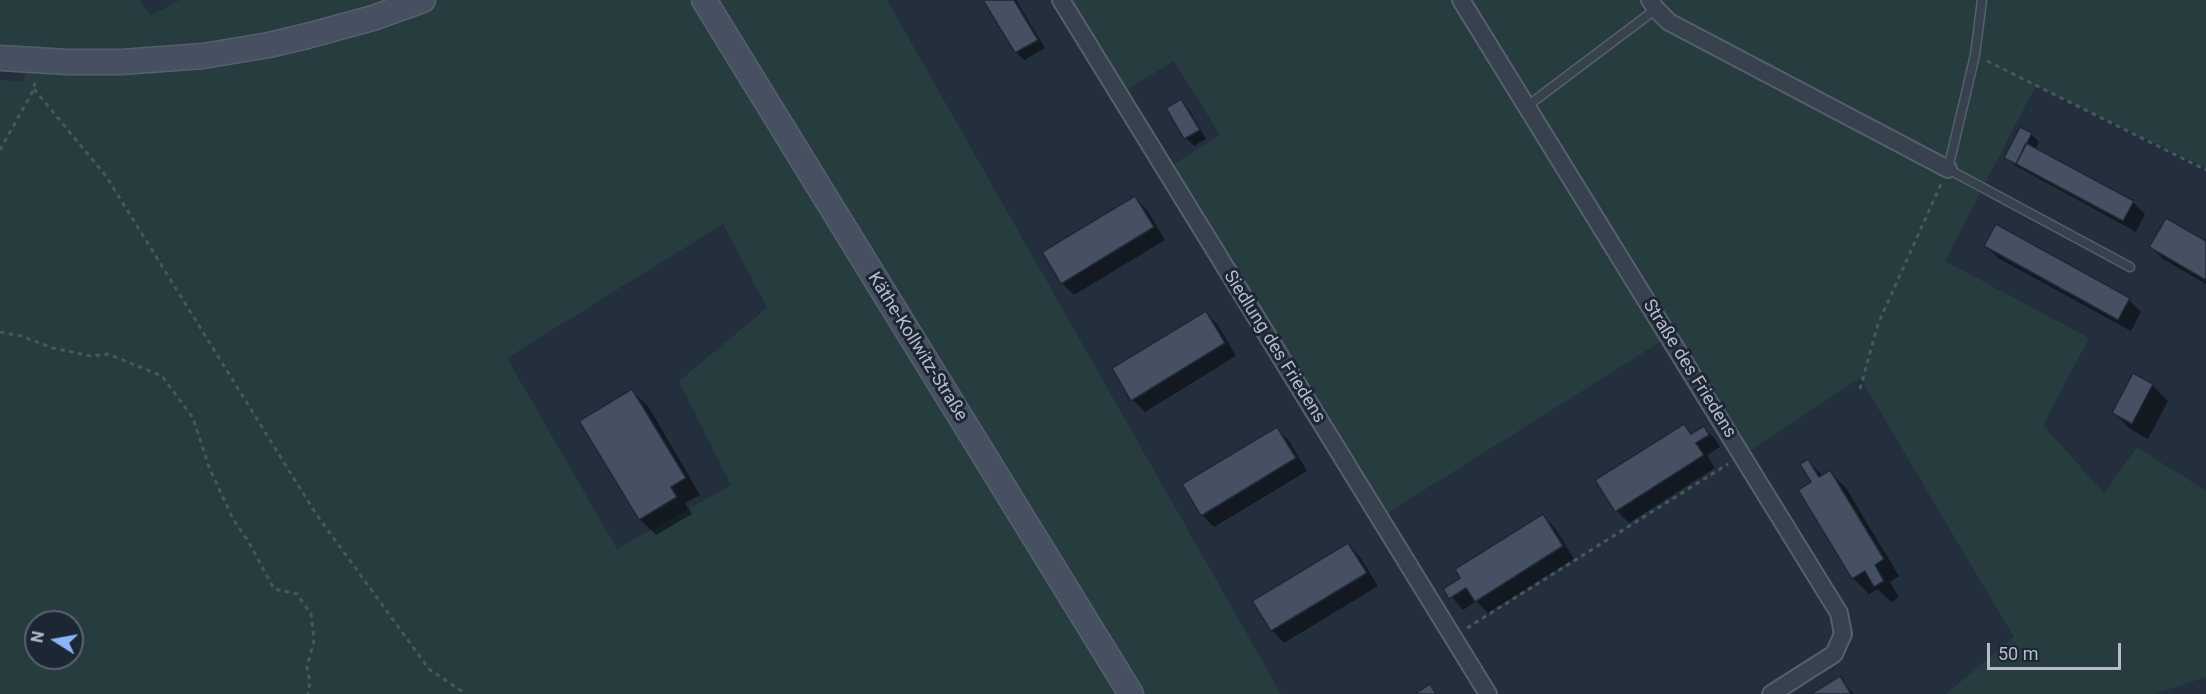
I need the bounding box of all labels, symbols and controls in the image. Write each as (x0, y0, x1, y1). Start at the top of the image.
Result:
street label: Siedlung des Friedens (1218, 267, 1330, 427)
street label: Käthe-Kollwitz-Straße (862, 269, 972, 425)
street label: Straße des Friedens (1638, 296, 1740, 442)
north arrow (24, 610, 84, 670)
text: N (27, 630, 48, 644)
scale bar (1990, 631, 2124, 669)
text: 50 m (1998, 643, 2038, 664)

